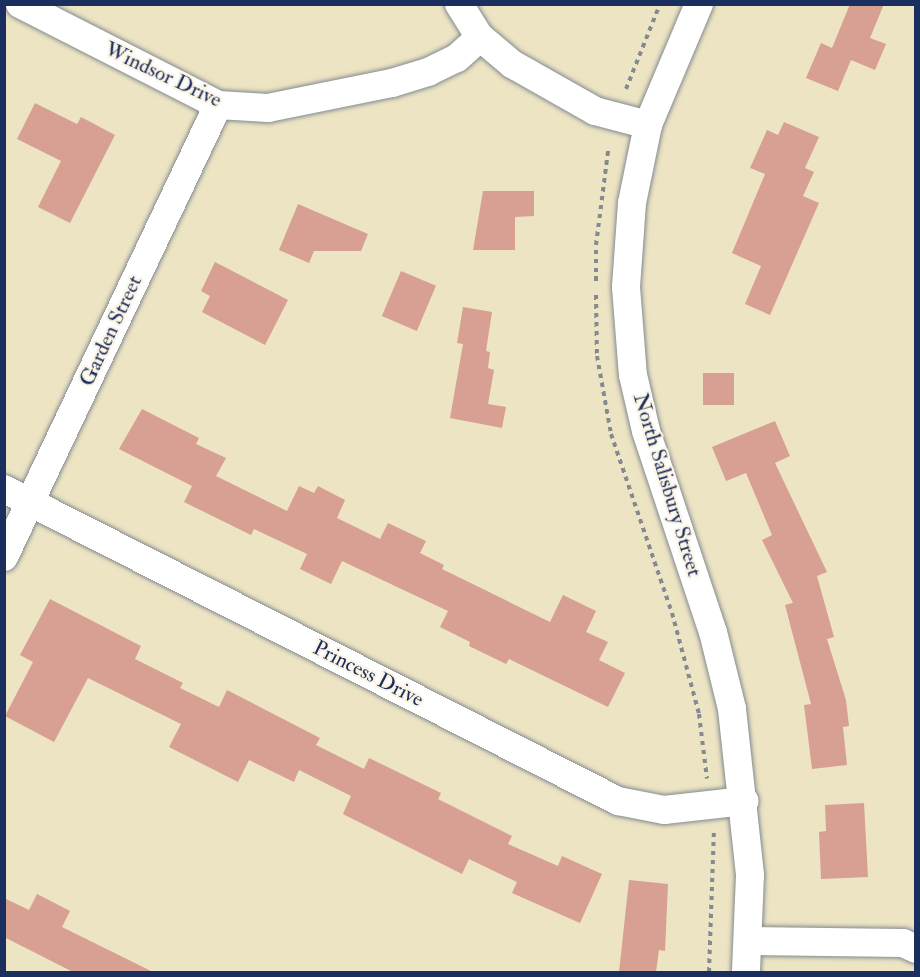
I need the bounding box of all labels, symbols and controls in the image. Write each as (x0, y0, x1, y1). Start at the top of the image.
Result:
street label: Windsor Drive (101, 37, 225, 113)
street label: Garden Street (74, 272, 148, 390)
street label: North Salisbury Street (627, 390, 707, 580)
street label: Princess Drive (309, 635, 427, 713)

